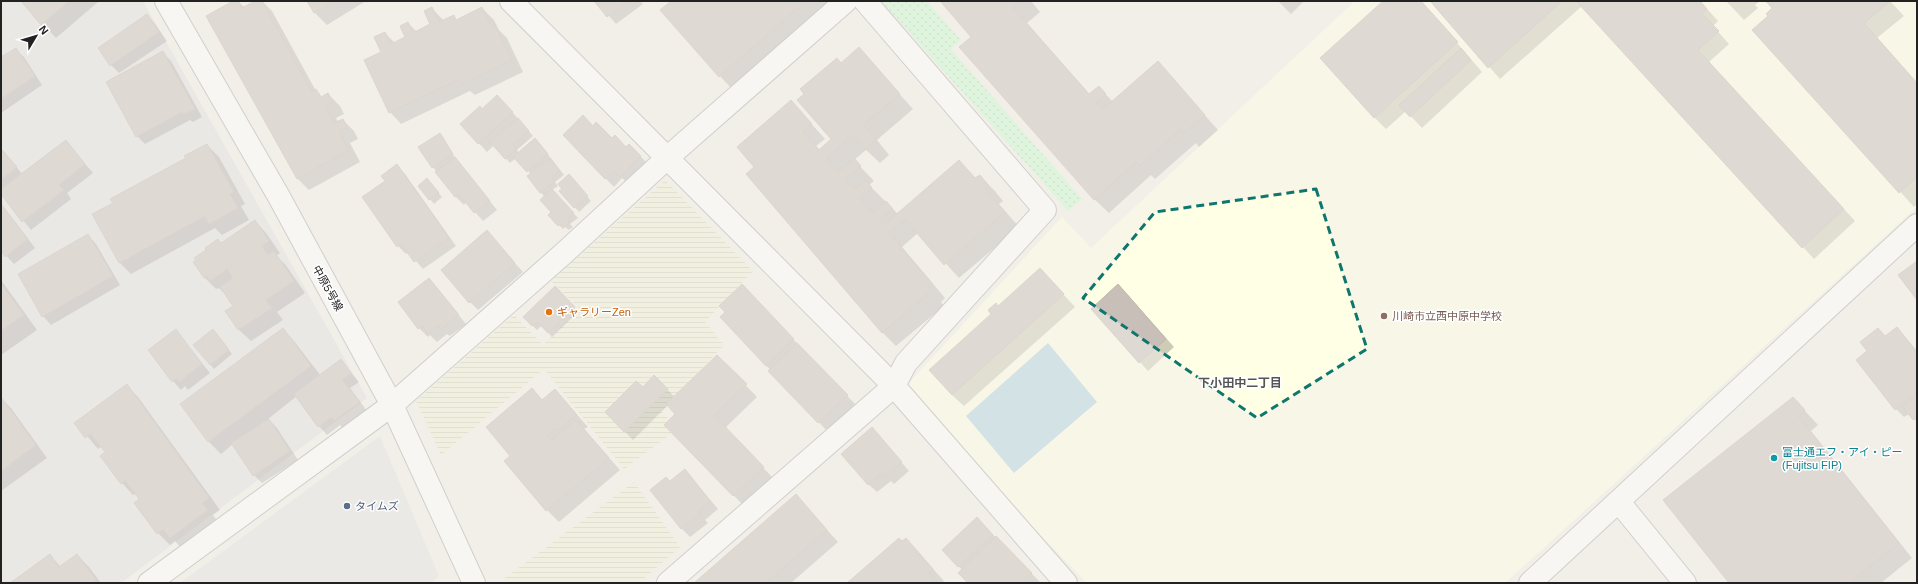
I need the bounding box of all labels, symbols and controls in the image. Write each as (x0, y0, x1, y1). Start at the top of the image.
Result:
north arrow (16, 16, 56, 56)
text: N (37, 23, 51, 37)
street label: 中原5号線 (311, 263, 345, 313)
place label: ギャラリーZen (557, 306, 631, 318)
marker: ギャラリーZen (544, 307, 554, 317)
place label: 川崎市立西中原中学校 (1392, 310, 1502, 322)
marker: 川崎市立西中原中学校 (1379, 311, 1389, 321)
district label: 下小田中二丁目 (1198, 376, 1282, 390)
place label: 富士通エフ・アイ・ピー (Fujitsu FIP) (1782, 446, 1902, 471)
marker: 富士通エフ・アイ・ピー (Fujitsu FIP) (1769, 453, 1779, 463)
place label: タイムズ (355, 500, 399, 512)
marker: タイムズ (342, 501, 352, 511)

